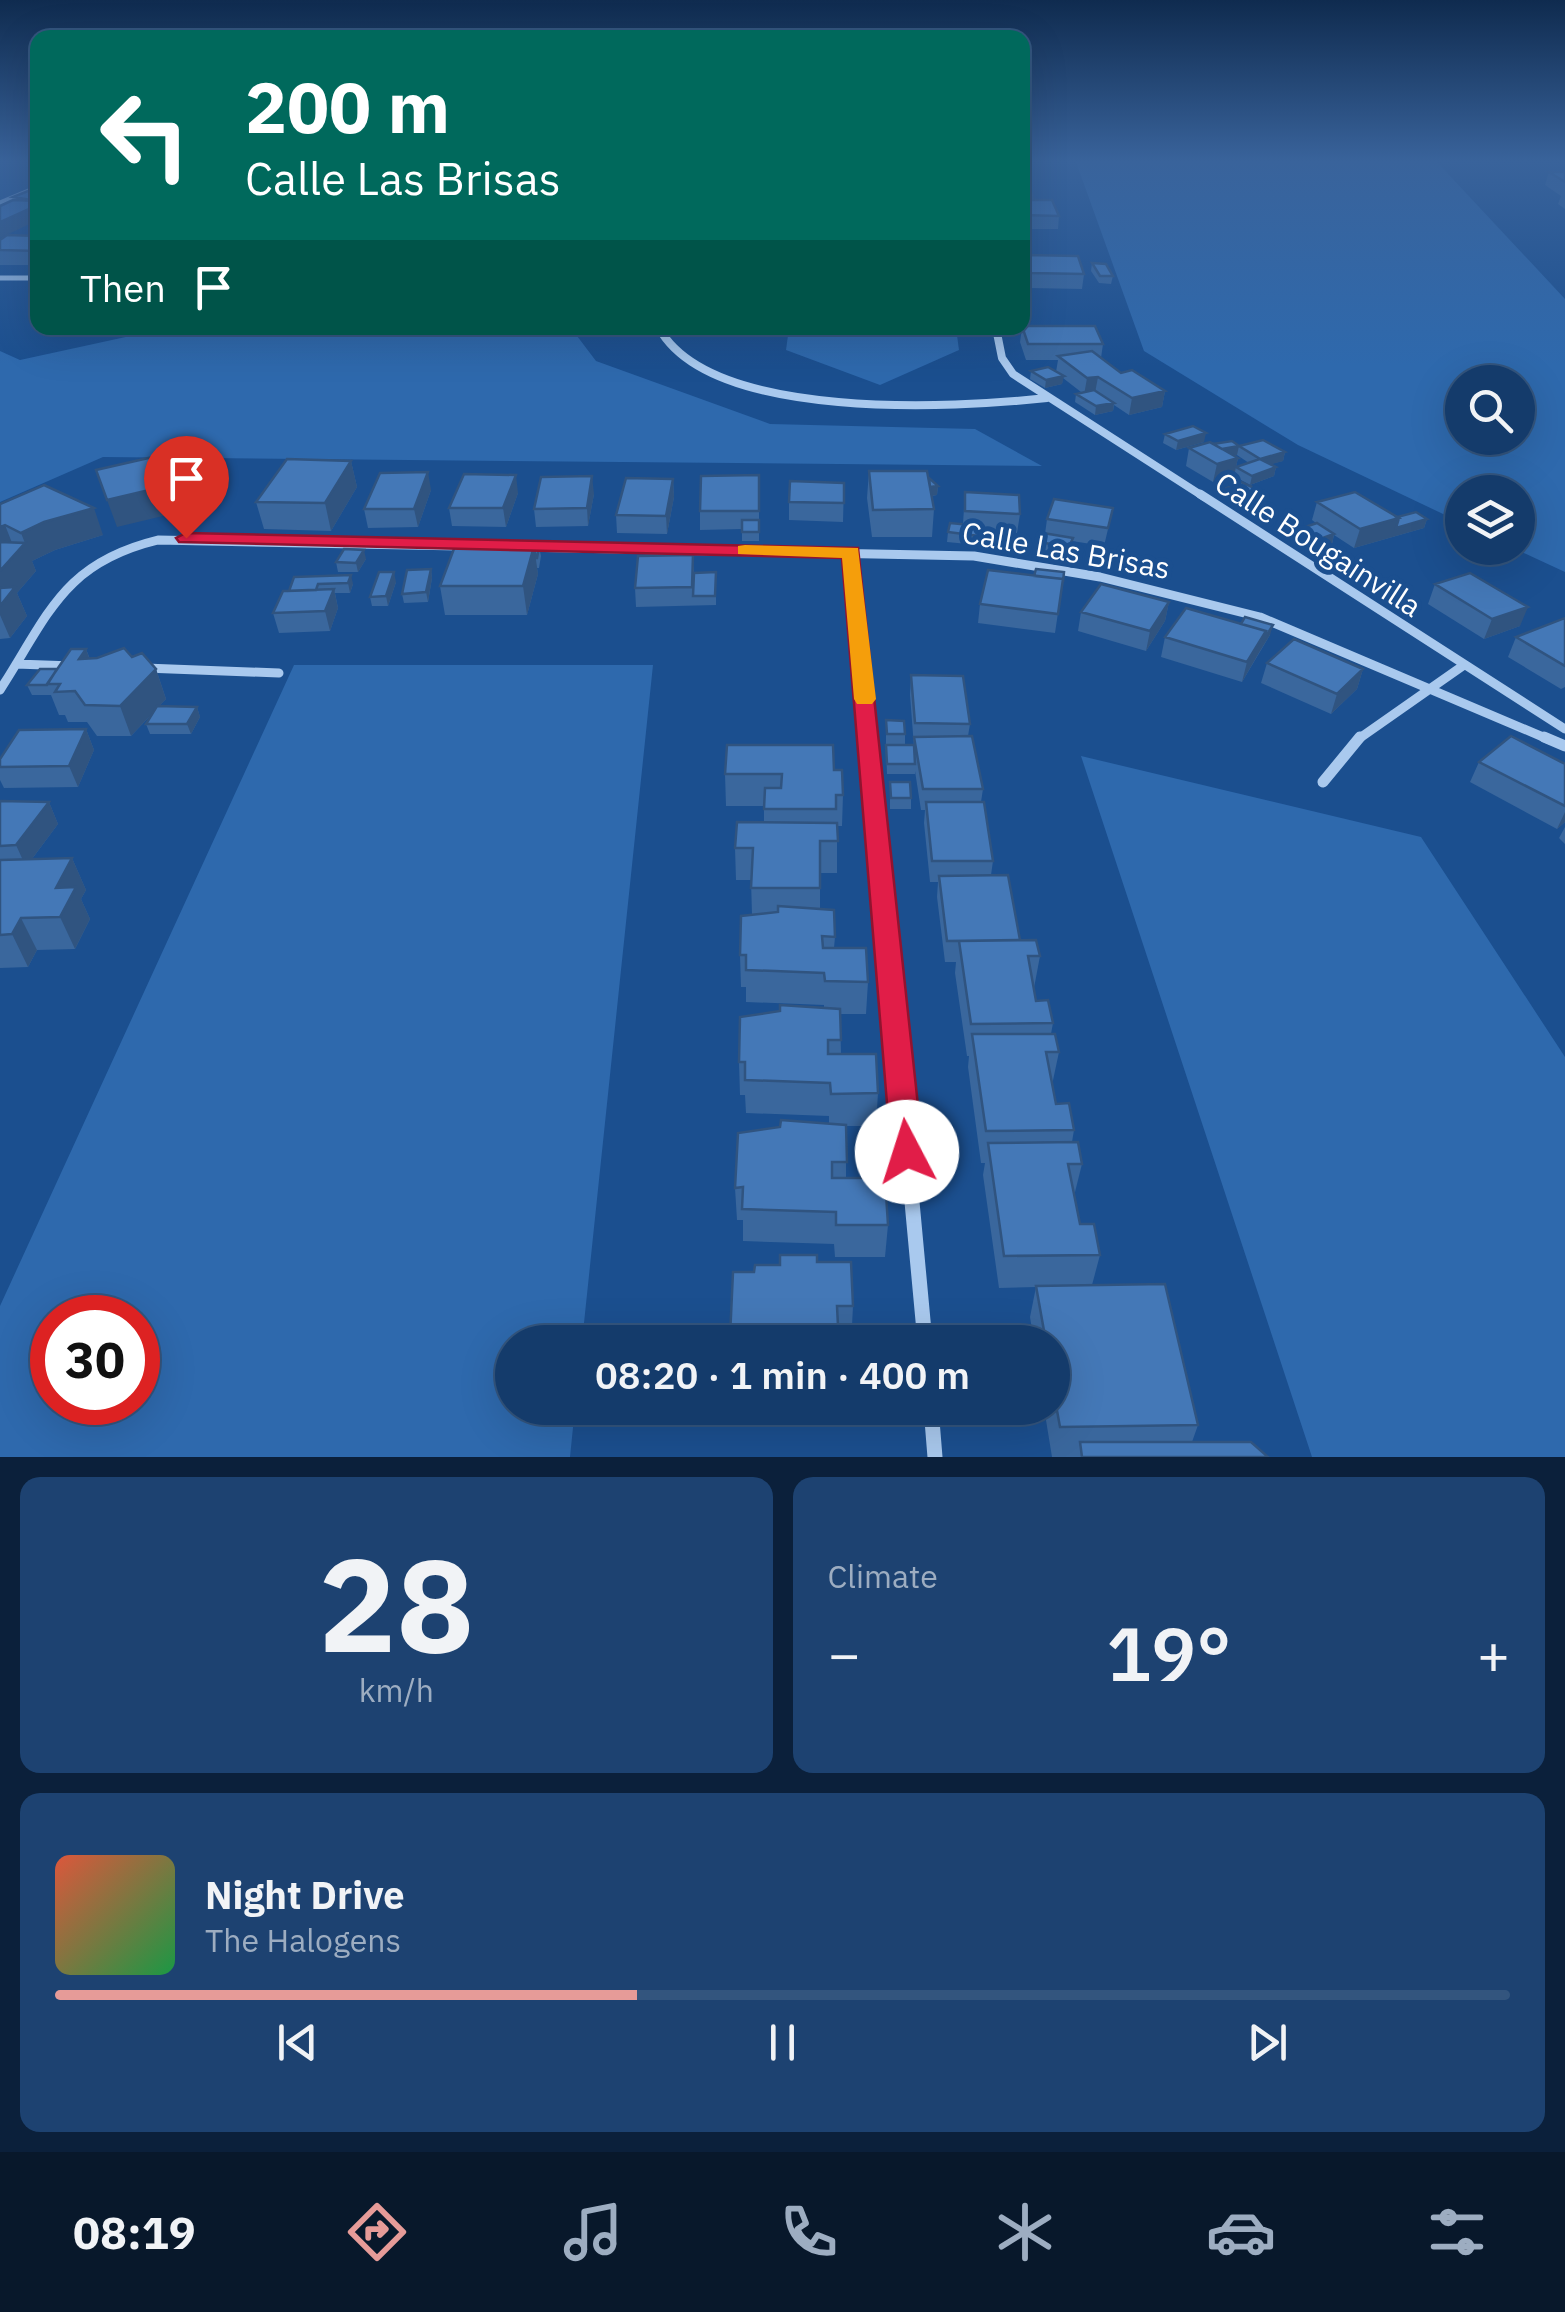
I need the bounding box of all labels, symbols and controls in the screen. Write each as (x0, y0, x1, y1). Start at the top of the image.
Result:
text: 200 m (245, 61, 450, 152)
icon: left (80, 70, 210, 200)
text: Calle Las Brisas (245, 149, 561, 207)
icon: arrive (186, 260, 241, 315)
text: Then (80, 263, 166, 312)
map controls (1445, 365, 1535, 565)
button: search (1445, 365, 1535, 455)
pin (144, 436, 229, 539)
icon: arrive (159, 451, 214, 506)
street label: Calle Bougainvilla (1208, 462, 1429, 625)
button: layers (1445, 475, 1535, 565)
street label: Calle Las Brisas (959, 512, 1173, 587)
position arrow (855, 1100, 959, 1204)
speed limit sign: 30 (30, 1295, 160, 1425)
text: 08:20 · 1 min · 400 m (595, 1350, 970, 1399)
text: 28 (318, 1519, 474, 1688)
text: Climate (828, 1555, 938, 1597)
text: 19° (1106, 1604, 1231, 1702)
text: − (828, 1618, 861, 1689)
text: + (1477, 1618, 1510, 1689)
text: km/h (359, 1669, 434, 1711)
text: Night Drive (205, 1870, 405, 1919)
text: The Halogens (205, 1919, 401, 1961)
icon: previous (270, 2015, 325, 2070)
icon: pause (755, 2015, 810, 2070)
icon: next (1240, 2015, 1295, 2070)
icon: directions (342, 2197, 412, 2267)
icon: music (558, 2197, 628, 2267)
icon: phone (774, 2197, 844, 2267)
icon: climate (990, 2197, 1060, 2267)
icon: car (1206, 2197, 1276, 2267)
icon: filters (1422, 2197, 1492, 2267)
text: 08:19 (73, 2203, 196, 2261)

